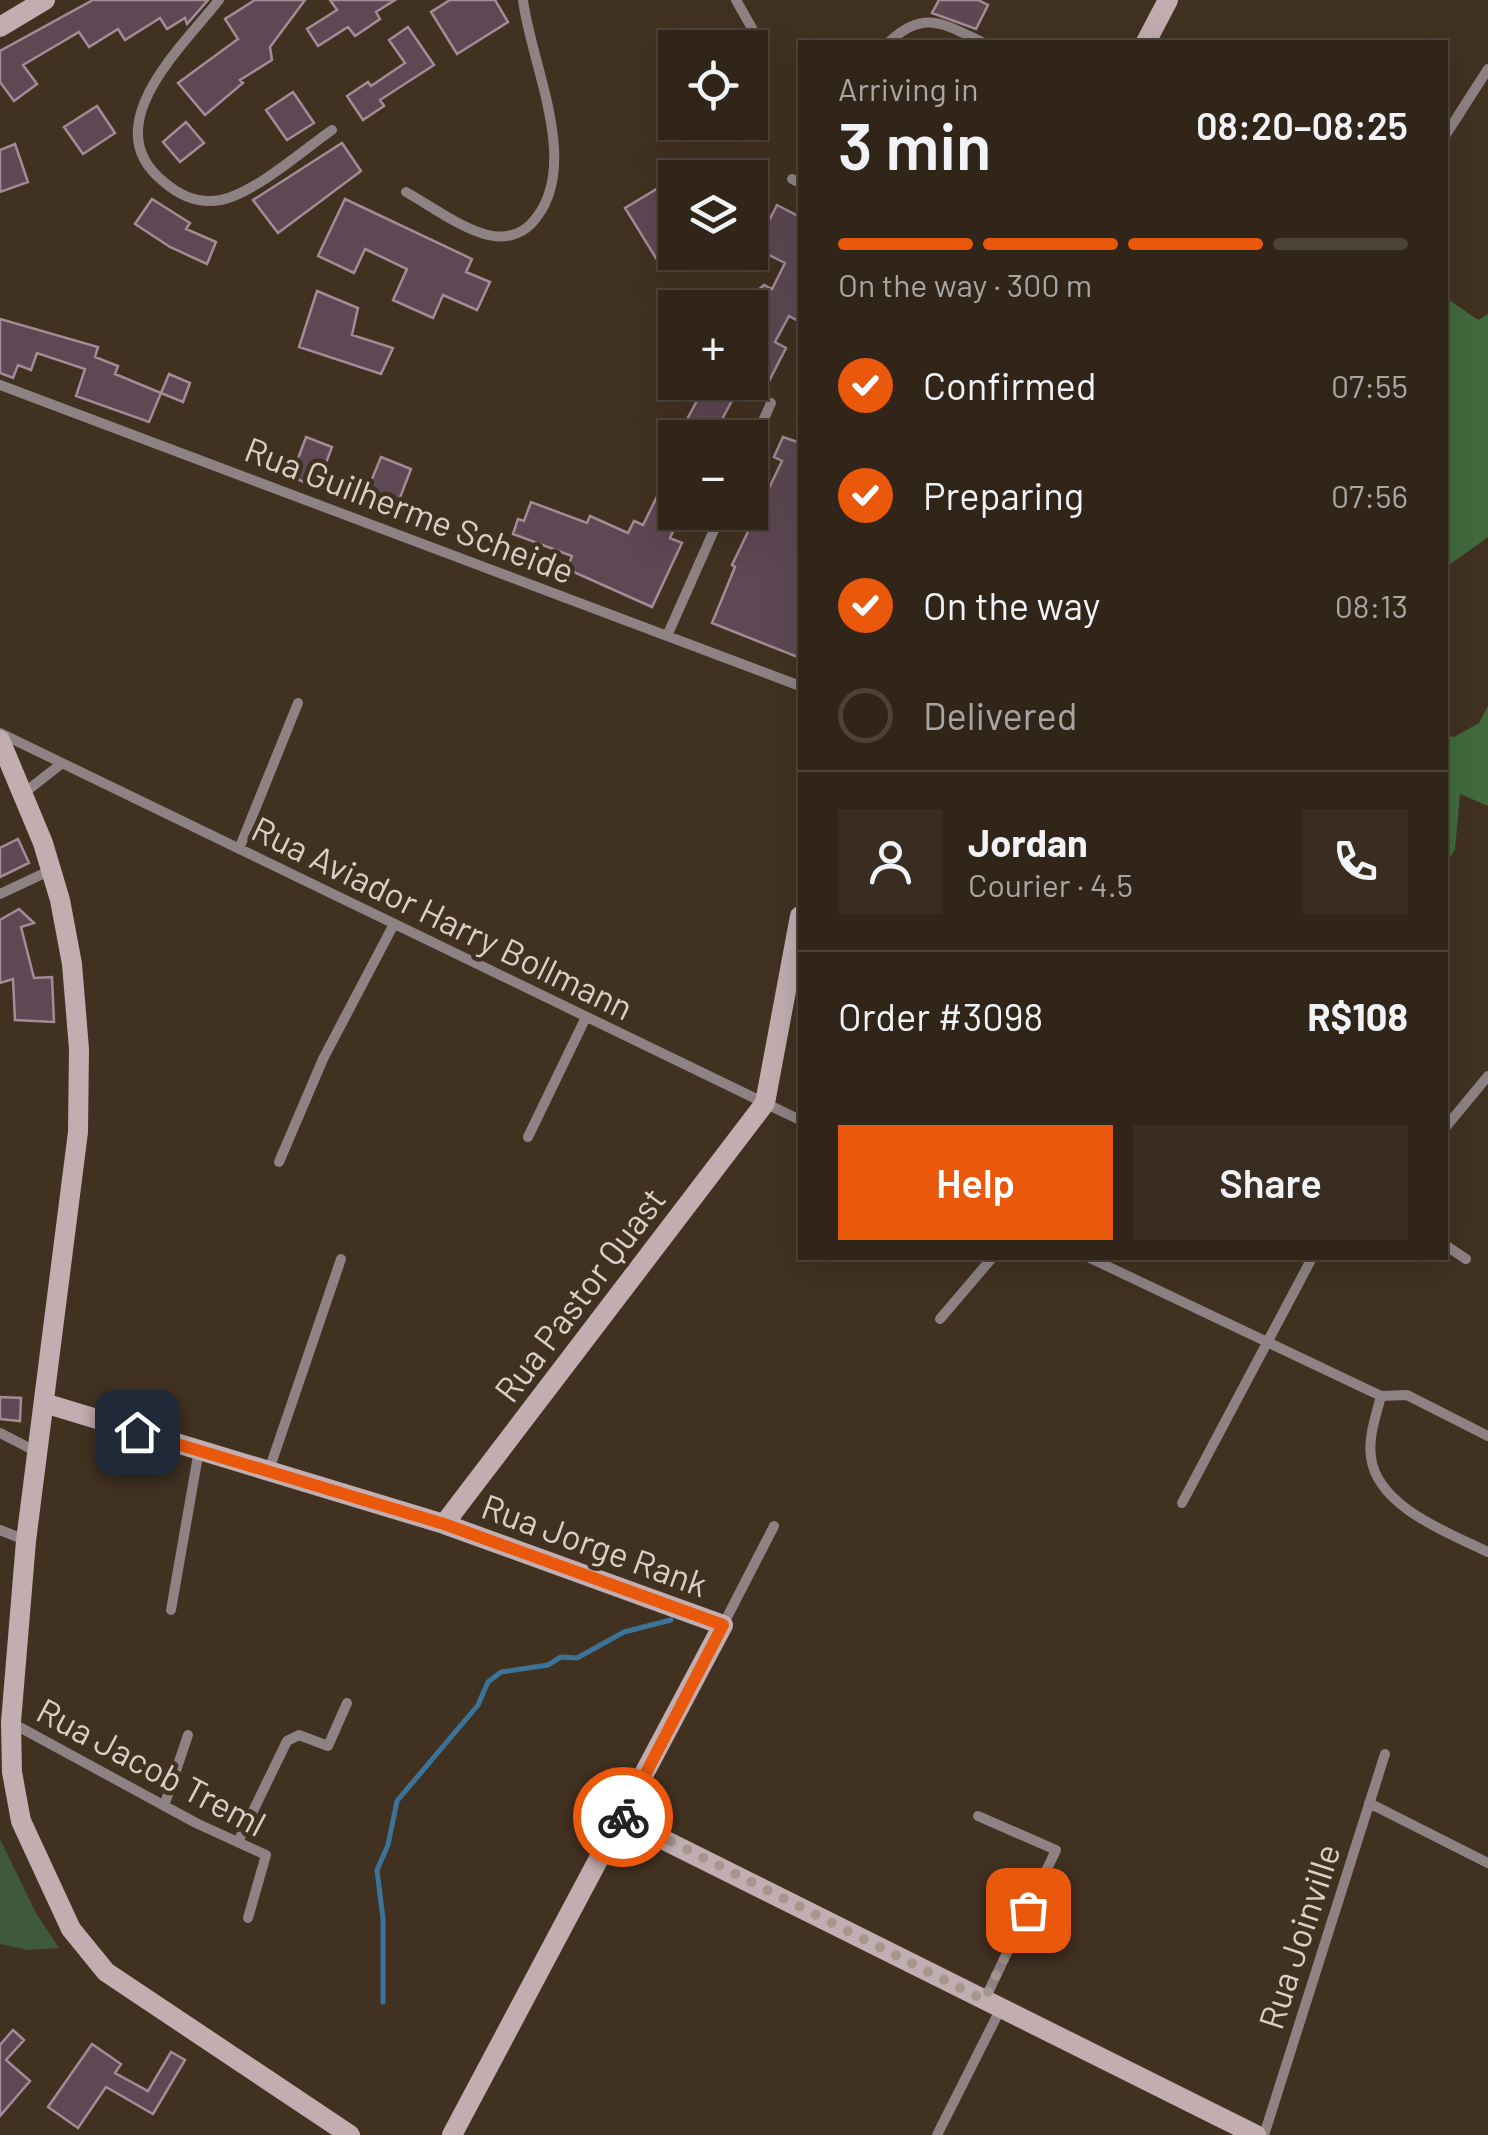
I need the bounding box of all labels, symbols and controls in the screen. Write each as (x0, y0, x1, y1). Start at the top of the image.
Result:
map controls (658, 30, 768, 530)
button: locate (658, 30, 768, 140)
text: Arriving in (838, 69, 978, 107)
text: 08:20–08:25 (1196, 102, 1408, 148)
text: 3 min (838, 105, 991, 183)
button: layers (658, 160, 768, 270)
text: On the way · 300 m (838, 265, 1092, 303)
button: + (658, 290, 768, 400)
icon: check (838, 358, 893, 413)
text: Confirmed (923, 362, 1096, 408)
text: 07:55 (1331, 366, 1408, 404)
button: − (658, 420, 768, 530)
street label: Rua Guilherme Scheide (239, 427, 581, 591)
icon: check (838, 468, 893, 523)
text: Preparing (923, 472, 1084, 518)
text: 07:56 (1331, 476, 1408, 514)
icon: check (838, 578, 893, 633)
text: On the way (923, 582, 1100, 628)
text: 08:13 (1335, 586, 1408, 624)
text: Delivered (923, 692, 1077, 738)
street label: Rua Aviador Harry Bollmann (246, 806, 640, 1028)
button: person (838, 809, 943, 914)
button: phone (1303, 809, 1408, 914)
text: Jordan (968, 819, 1088, 865)
text: Courier · 4.5 (968, 865, 1133, 903)
text: Order #3098 (838, 993, 1043, 1039)
text: R$108 (1307, 993, 1408, 1039)
button: Help (838, 1125, 1113, 1240)
button: Share (1133, 1125, 1408, 1240)
street label: Rua Pastor Quast (485, 1178, 673, 1410)
pin (95, 1390, 180, 1475)
icon: home (110, 1405, 165, 1460)
street label: Rua Jorge Rank (477, 1484, 713, 1604)
street label: Rua Jacob Treml (31, 1688, 273, 1844)
courier (573, 1767, 673, 1867)
icon: bike (596, 1790, 651, 1845)
street label: Rua Joinville (1248, 1838, 1348, 2034)
pin (986, 1868, 1071, 1953)
icon: bag (1001, 1883, 1056, 1938)

